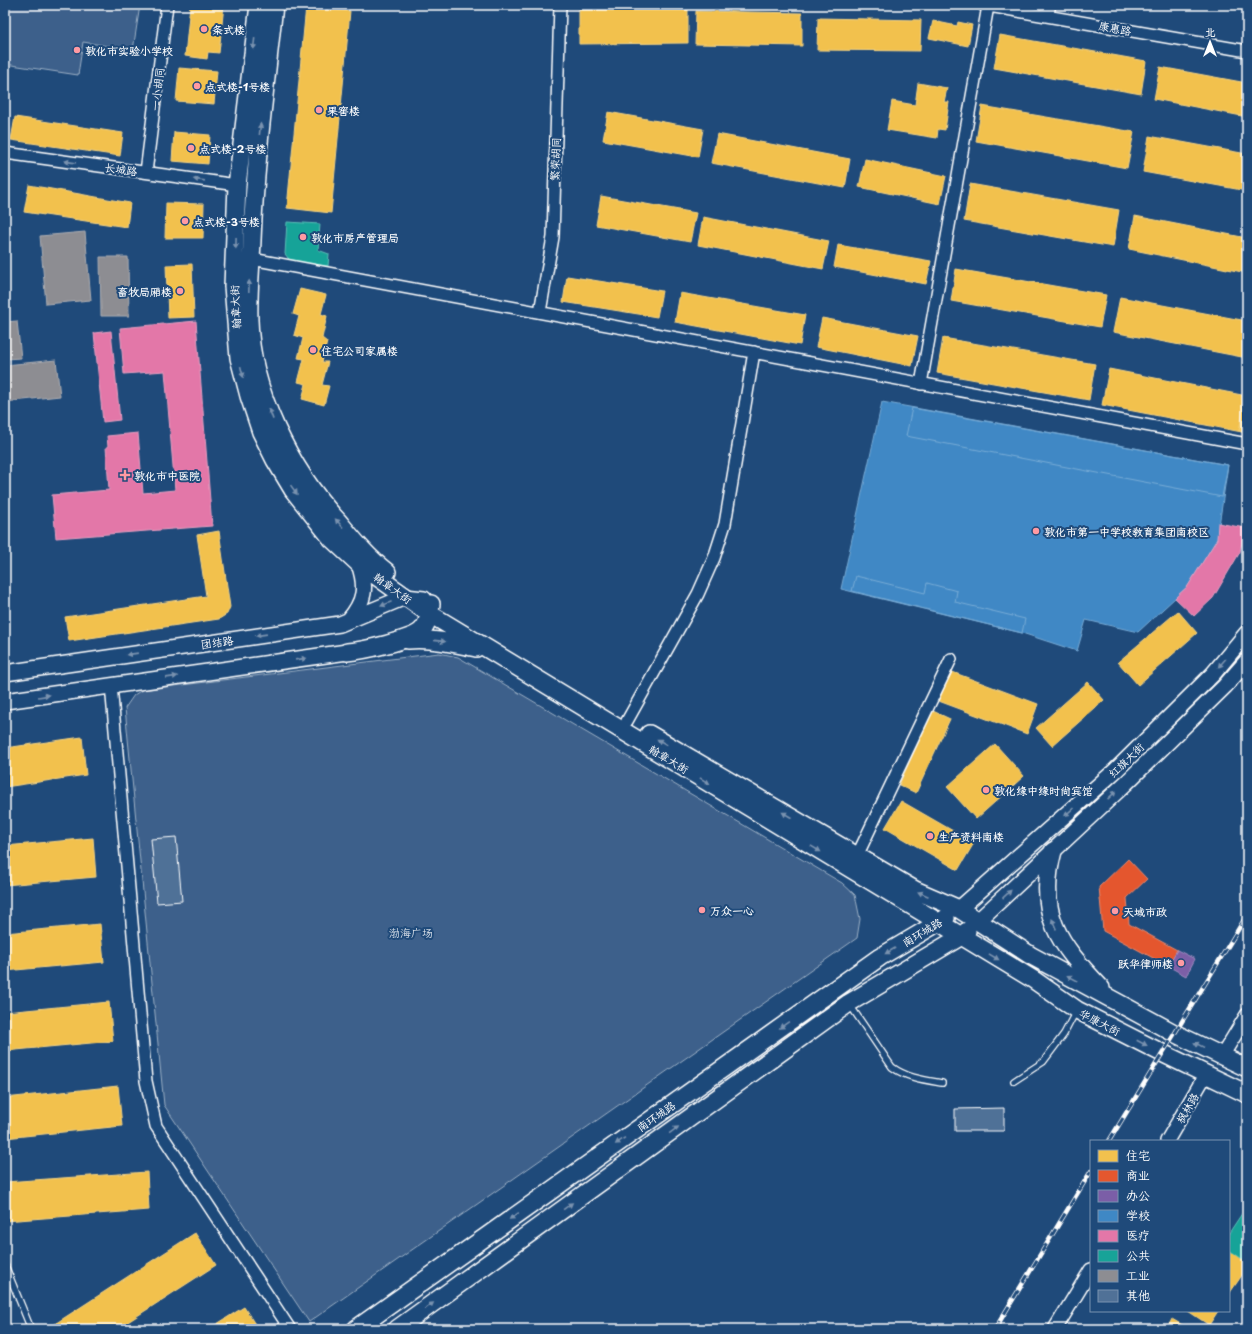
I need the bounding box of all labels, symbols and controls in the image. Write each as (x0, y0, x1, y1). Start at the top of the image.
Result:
street label: 康惠路 (1097, 17, 1133, 39)
place label: 条式楼 (212, 21, 245, 38)
north arrow (1190, 22, 1230, 62)
text: 北 (1205, 23, 1216, 40)
marker: 条式楼 (199, 24, 209, 34)
one-way arrow (251, 38, 258, 50)
place label: 敦化市实验小学校 (85, 42, 173, 59)
marker: 敦化市实验小学校 (72, 45, 82, 55)
street label: 一小胡同 (146, 66, 168, 112)
place label: 点式楼-1号楼 (205, 78, 270, 95)
marker: 点式楼-1号楼 (192, 81, 202, 91)
place label: 果窖楼 (327, 102, 360, 119)
marker: 果窖楼 (314, 105, 324, 115)
one-way arrow (257, 123, 264, 135)
street label: 繁荣胡同 (546, 137, 564, 181)
place label: 点式楼-2号楼 (199, 140, 267, 157)
marker: 点式楼-2号楼 (186, 143, 196, 153)
street label: 长城路 (103, 158, 139, 180)
one-way arrow (64, 159, 76, 165)
one-way arrow (193, 176, 205, 183)
place label: 点式楼-3号楼 (193, 213, 260, 230)
marker: 点式楼-3号楼 (180, 216, 190, 226)
place label: 敦化市房产管理局 (311, 229, 399, 246)
marker: 敦化市房产管理局 (298, 232, 308, 242)
one-way arrow (233, 237, 239, 250)
one-way arrow (246, 279, 252, 292)
place label: 畜牧局厢楼 (117, 283, 172, 300)
street label: 翰章大街 (225, 284, 245, 329)
marker: 畜牧局厢楼 (175, 286, 185, 296)
place label: 住宅公司家属楼 (321, 342, 398, 359)
marker: 住宅公司家属楼 (308, 345, 318, 355)
one-way arrow (240, 366, 246, 378)
one-way arrow (267, 407, 273, 419)
place label: 敦化市中医院 (134, 467, 200, 484)
marker: 敦化市中医院 (119, 469, 131, 481)
one-way arrow (290, 485, 298, 496)
one-way arrow (334, 518, 344, 528)
place label: 敦化市第一中学校教育集团南校区 (1044, 523, 1209, 540)
marker: 敦化市第一中学校教育集团南校区 (1031, 526, 1041, 536)
street label: 翰章大街 (370, 568, 417, 608)
one-way arrow (379, 601, 391, 607)
street label: 团结路 (199, 631, 235, 653)
one-way arrow (255, 632, 267, 638)
one-way arrow (434, 637, 446, 644)
one-way arrow (126, 651, 138, 657)
one-way arrow (295, 656, 307, 662)
one-way arrow (1218, 658, 1227, 669)
one-way arrow (166, 674, 178, 680)
one-way arrow (37, 693, 50, 699)
one-way arrow (656, 738, 668, 745)
street label: 红旗大街 (1104, 738, 1148, 781)
street label: 翰章大街 (646, 740, 693, 778)
one-way arrow (699, 778, 711, 785)
place label: 敦化缘中缘时尚宾馆 (994, 782, 1093, 799)
marker: 敦化缘中缘时尚宾馆 (981, 785, 991, 795)
one-way arrow (1107, 791, 1118, 800)
one-way arrow (1064, 808, 1074, 817)
one-way arrow (781, 811, 793, 818)
place label: 生产资料南楼 (938, 828, 1004, 845)
marker: 生产资料南楼 (925, 831, 935, 841)
one-way arrow (811, 845, 821, 853)
one-way arrow (1002, 889, 1012, 899)
one-way arrow (917, 890, 929, 896)
place label: 万众一心 (710, 902, 754, 919)
place label: 天域市政 (1123, 903, 1167, 920)
marker: 万众一心 (697, 905, 707, 915)
marker: 天域市政 (1110, 906, 1120, 916)
street label: 南环城路 (899, 913, 945, 951)
one-way arrow (1050, 917, 1056, 929)
park label: 渤海广场 (389, 924, 433, 941)
one-way arrow (884, 948, 896, 955)
one-way arrow (988, 953, 1000, 960)
place label: 跃华律师楼 (1118, 955, 1173, 972)
marker: 跃华律师楼 (1176, 958, 1186, 968)
one-way arrow (1066, 974, 1078, 981)
street label: 华康大街 (1077, 1004, 1124, 1040)
one-way arrow (778, 1021, 789, 1029)
one-way arrow (1136, 1040, 1148, 1046)
one-way arrow (1193, 1042, 1205, 1048)
street label: 枫林路 (1171, 1089, 1203, 1127)
street label: 南环城路 (633, 1096, 679, 1136)
one-way arrow (669, 1126, 679, 1134)
one-way arrow (615, 1137, 626, 1145)
legend (1090, 1140, 1230, 1312)
text: 住宅 (1126, 1146, 1150, 1164)
text: 商业 (1126, 1166, 1150, 1184)
text: 办公 (1126, 1186, 1150, 1204)
one-way arrow (563, 1202, 574, 1210)
text: 学校 (1126, 1206, 1150, 1224)
one-way arrow (509, 1212, 520, 1220)
text: 医疗 (1126, 1226, 1150, 1244)
text: 公共 (1126, 1246, 1150, 1264)
text: 工业 (1126, 1266, 1150, 1284)
text: 其他 (1126, 1286, 1150, 1304)
one-way arrow (424, 1302, 434, 1310)

